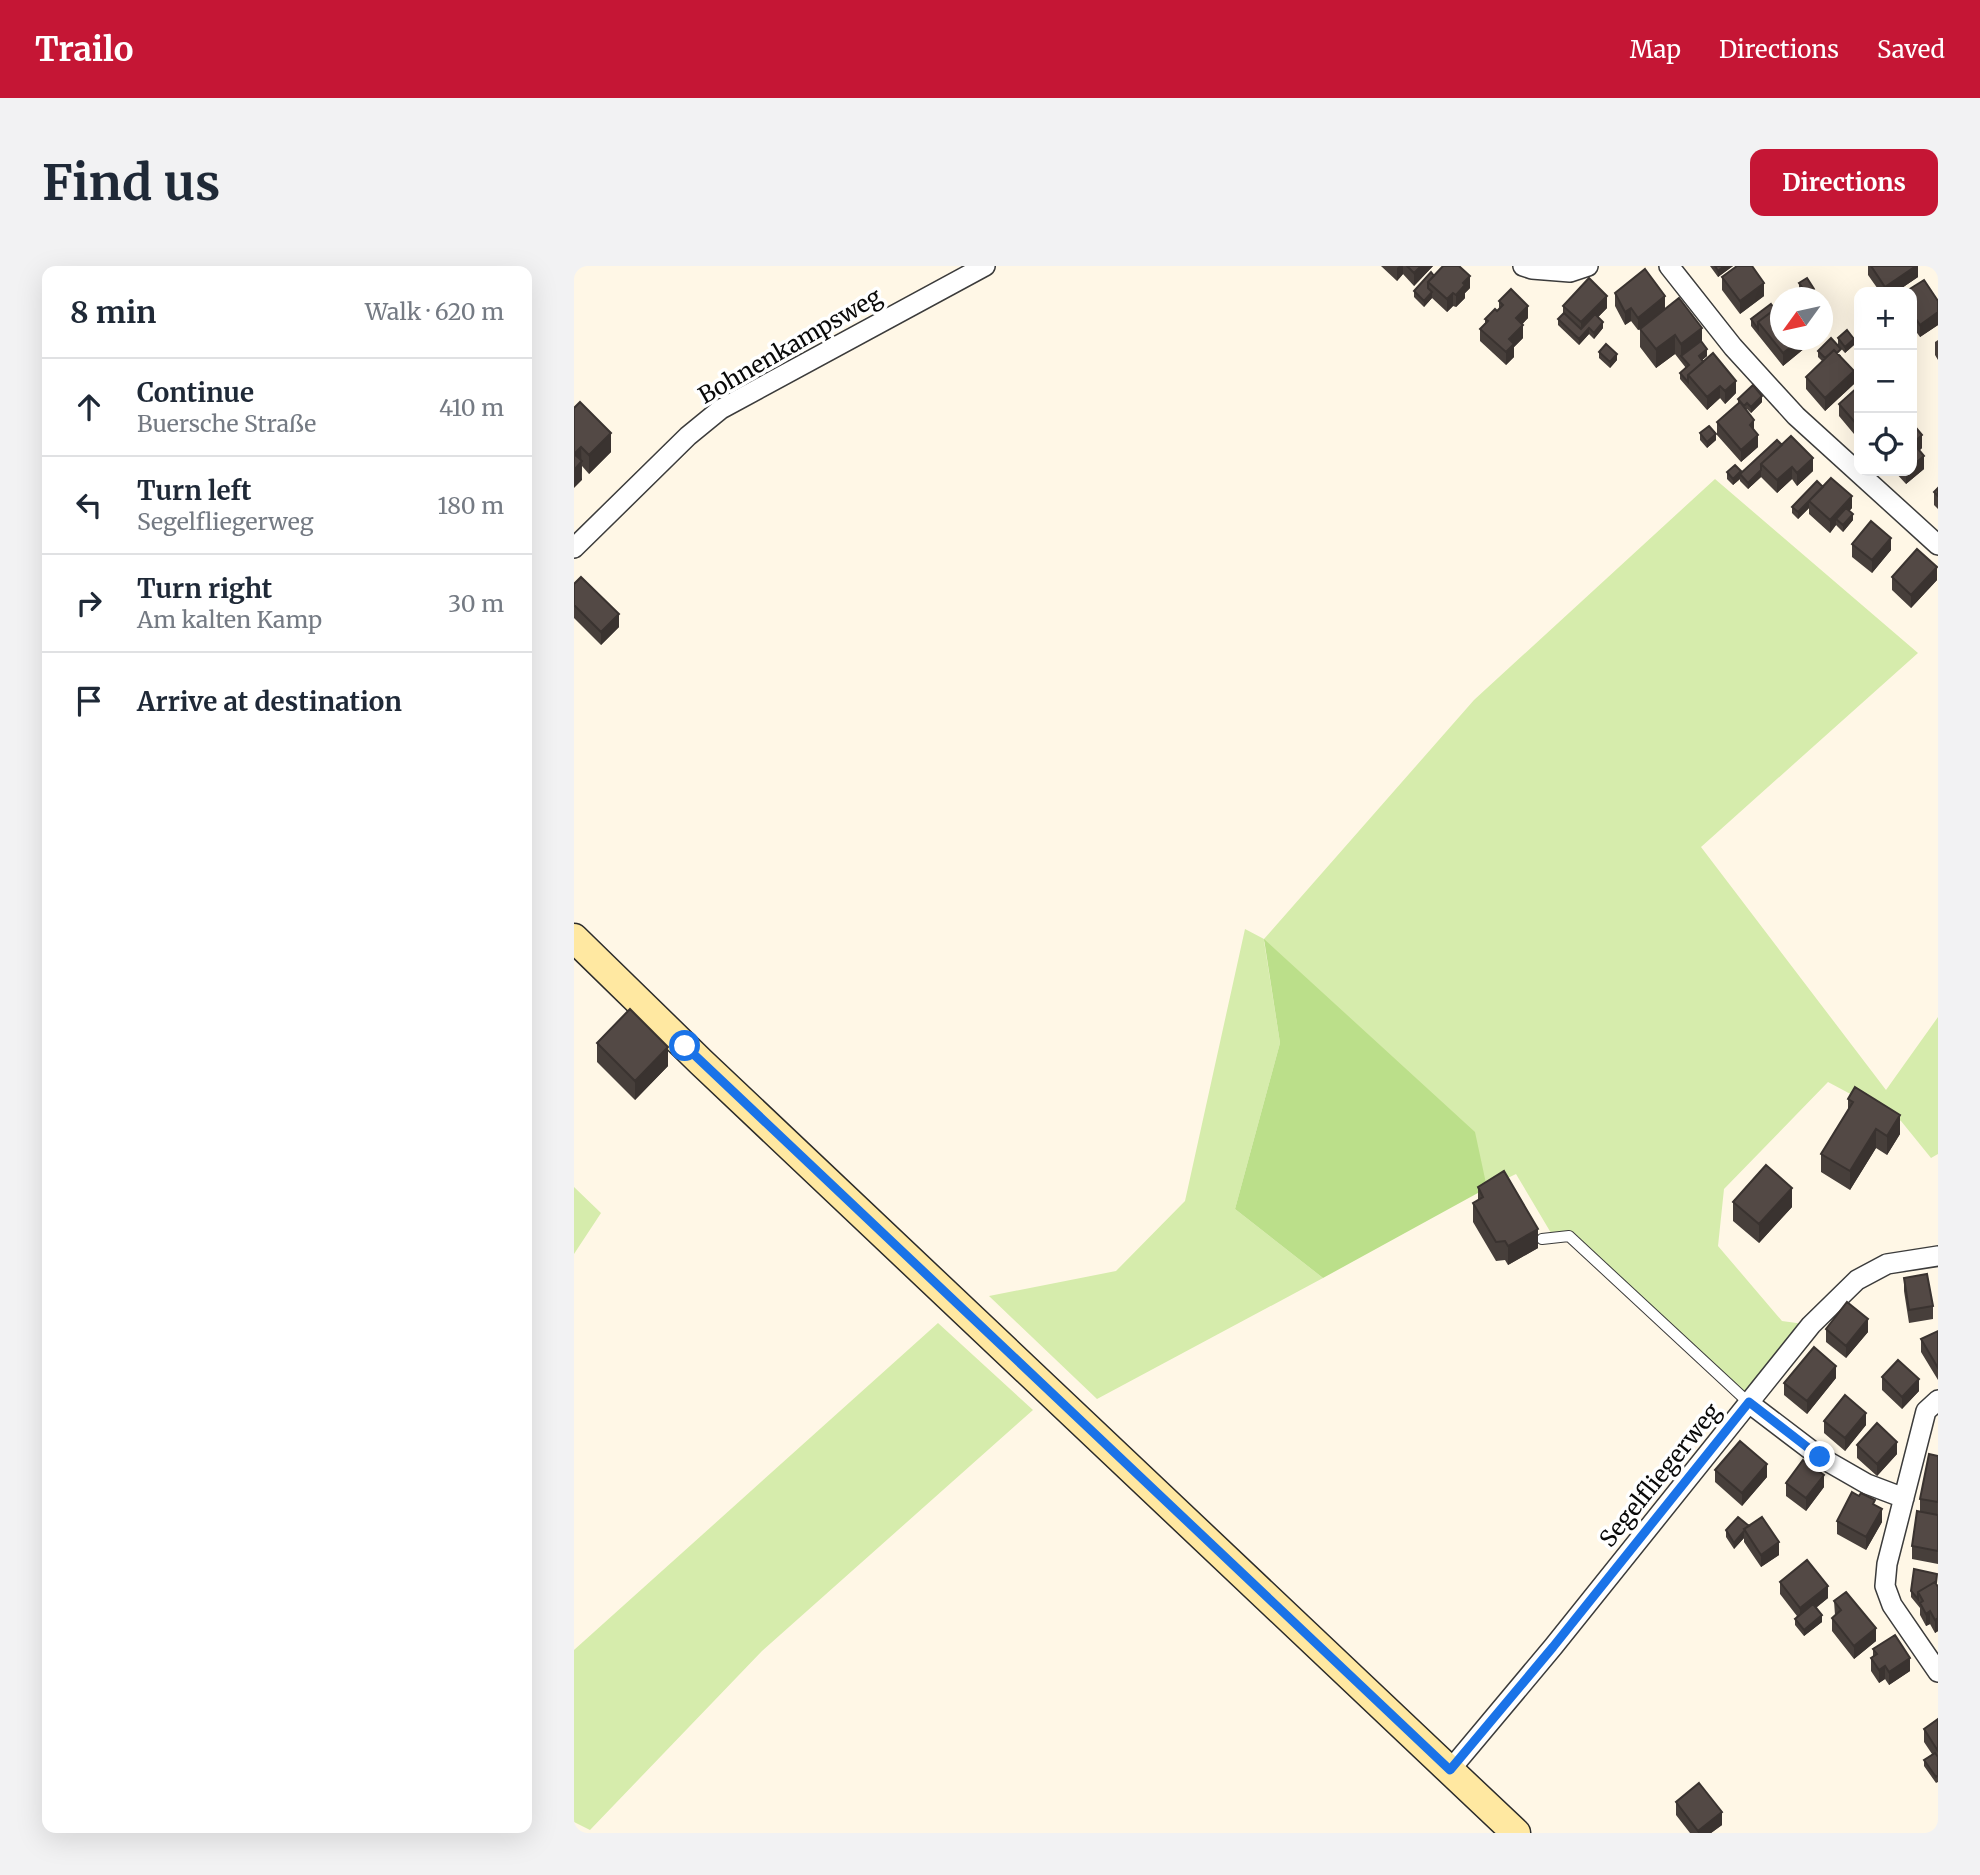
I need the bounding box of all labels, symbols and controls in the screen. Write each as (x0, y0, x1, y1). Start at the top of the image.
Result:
text: Trailo (35, 29, 133, 70)
text: Map (1630, 34, 1681, 65)
text: Directions (1719, 34, 1839, 65)
text: Saved (1877, 34, 1945, 65)
button: Directions (1750, 149, 1938, 216)
text: Find us (42, 152, 220, 213)
street label: Bohnenkampsweg (693, 281, 887, 410)
north arrow (1770, 287, 1833, 350)
map controls (1854, 287, 1917, 476)
button: + (1854, 287, 1917, 350)
text: 8 min (70, 293, 156, 331)
text: Walk · 620 m (365, 297, 504, 326)
button: − (1854, 350, 1917, 413)
text: Continue (137, 376, 254, 409)
icon: ahead (70, 388, 108, 426)
text: 410 m (439, 393, 504, 422)
text: Buersche Straße (137, 409, 316, 438)
button: locate (1854, 413, 1917, 476)
text: Turn left (137, 474, 251, 507)
icon: left (70, 486, 108, 524)
text: 180 m (438, 491, 504, 520)
text: Segelfliegerweg (137, 507, 314, 536)
text: Turn right (137, 572, 272, 605)
icon: right (70, 584, 108, 622)
text: 30 m (448, 589, 504, 618)
text: Am kalten Kamp (137, 605, 322, 634)
icon: arrive (70, 682, 108, 720)
text: Arrive at destination (137, 685, 402, 718)
route start (669, 1030, 700, 1061)
street label: Segelfliegerweg (1593, 1397, 1727, 1552)
route end (1804, 1441, 1835, 1472)

